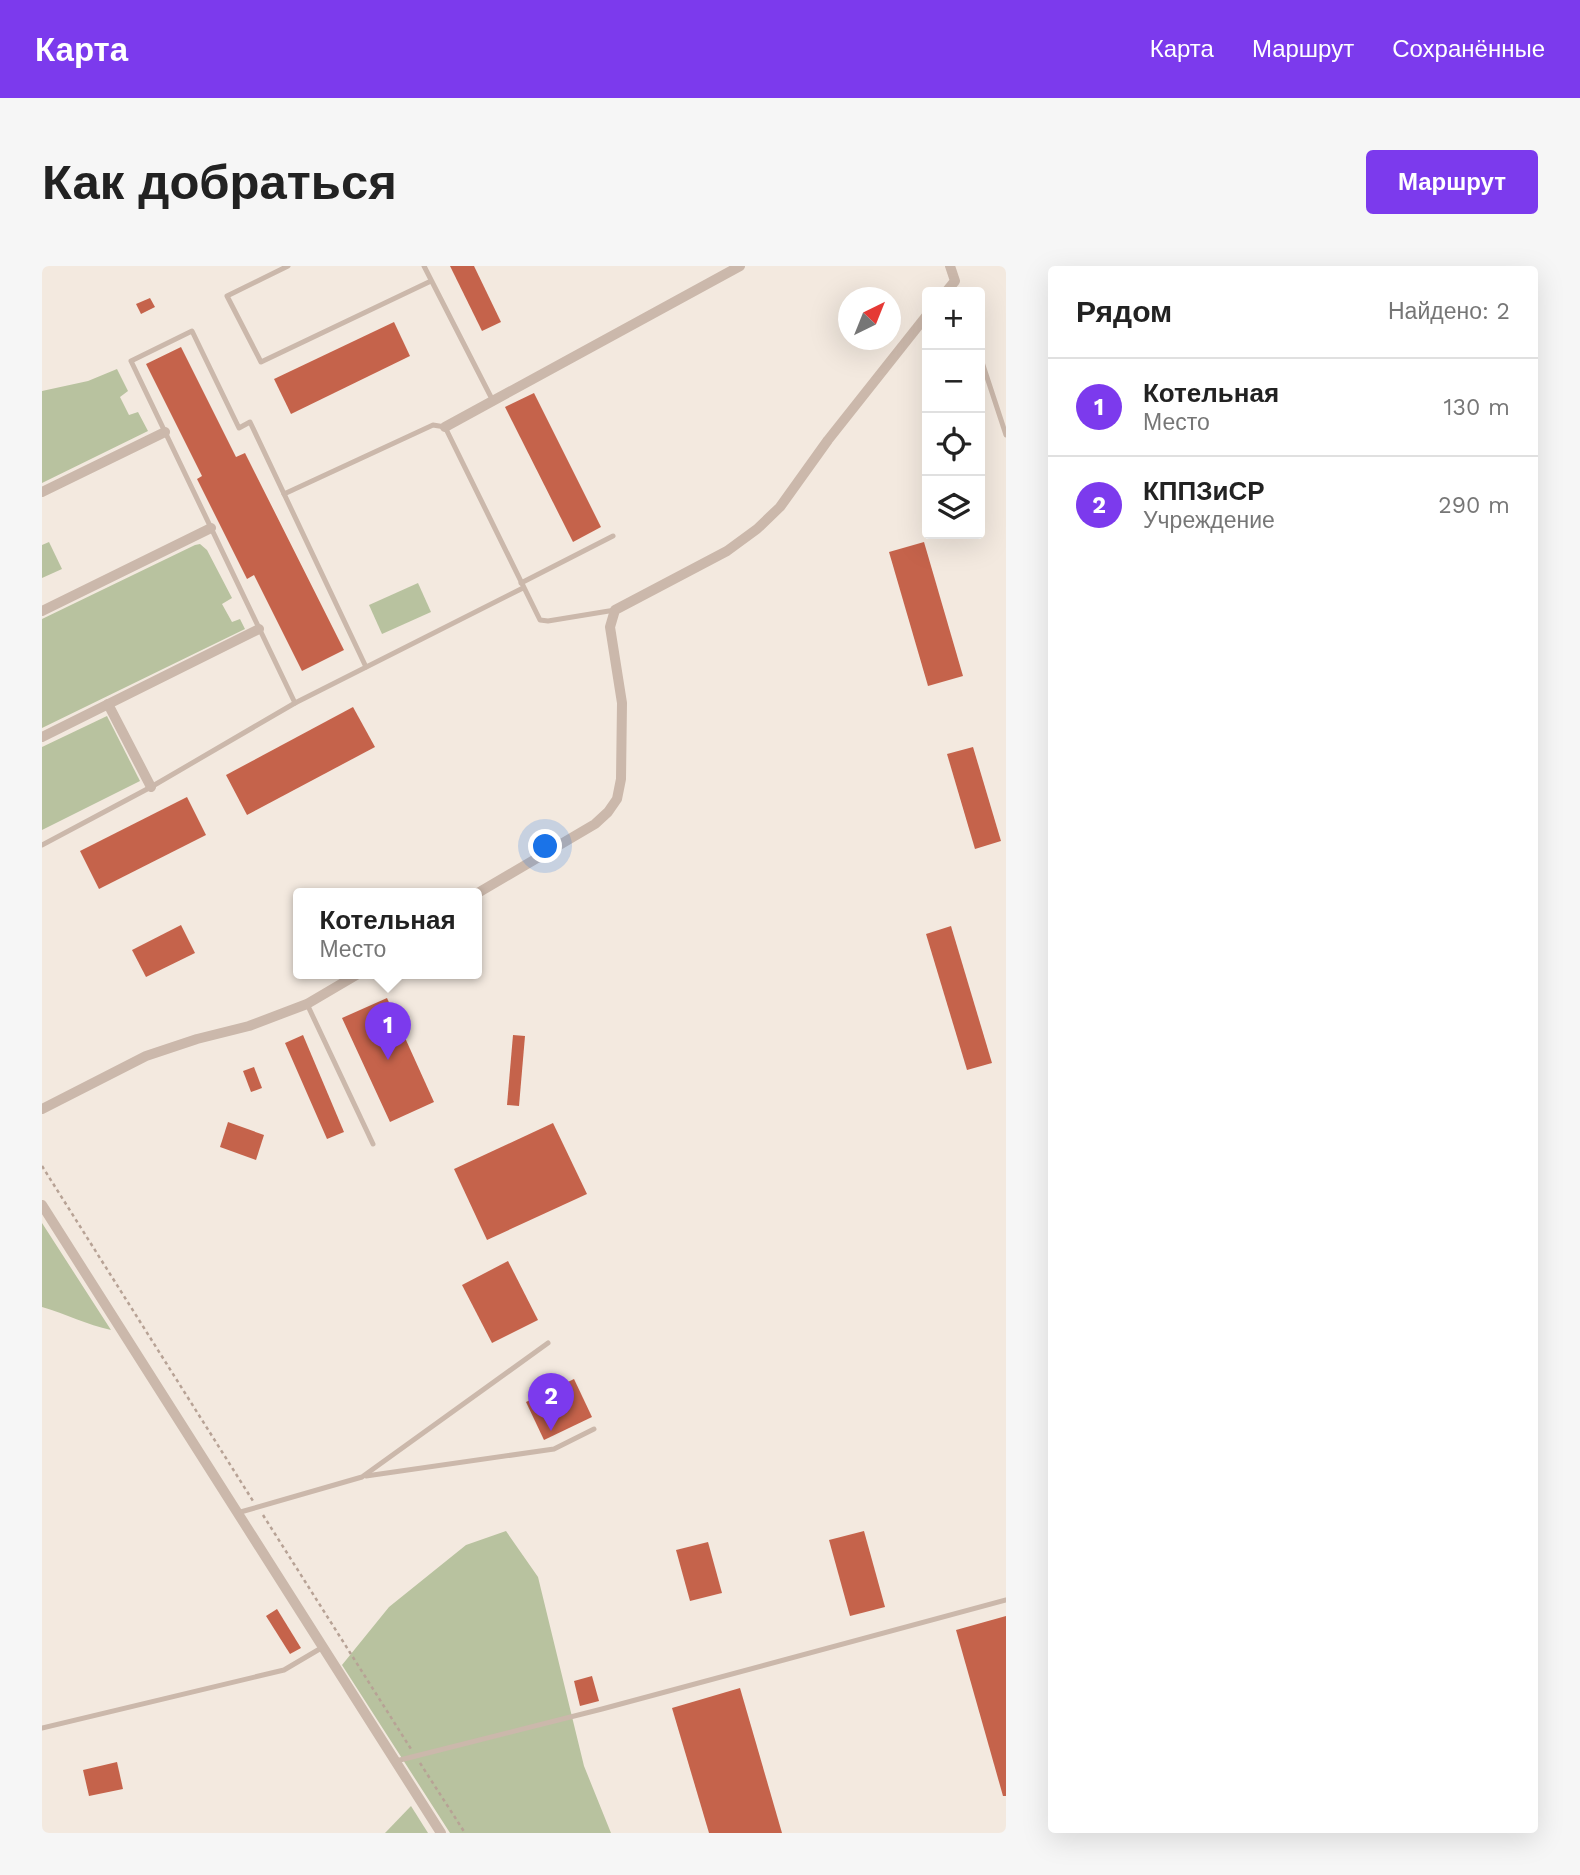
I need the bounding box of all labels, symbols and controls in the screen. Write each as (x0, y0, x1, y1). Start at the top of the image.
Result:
text: Карта (35, 30, 128, 69)
text: Карта (1150, 35, 1214, 63)
text: Маршрут (1252, 35, 1354, 63)
text: Сохранённые (1392, 35, 1545, 63)
button: Маршрут (1366, 150, 1538, 214)
text: Как добраться (42, 153, 397, 211)
north arrow (838, 287, 901, 350)
map controls (922, 287, 985, 539)
button: + (922, 287, 985, 350)
text: Рядом (1076, 294, 1172, 329)
text: Найдено: 2 (1388, 298, 1510, 325)
button: − (922, 350, 985, 413)
text: Котельная (1143, 378, 1279, 408)
text: 1 (1094, 394, 1104, 421)
text: 130 m (1444, 394, 1510, 421)
text: Место (1143, 409, 1210, 436)
button: locate (922, 413, 985, 476)
button: layers (922, 476, 985, 539)
text: КППЗиСР (1143, 476, 1265, 506)
text: 2 (1092, 492, 1106, 519)
text: 290 m (1438, 492, 1510, 519)
text: Учреждение (1143, 507, 1275, 534)
your location (528, 829, 562, 863)
popup (293, 888, 482, 979)
text: Котельная (319, 905, 456, 935)
text: Место (319, 936, 386, 963)
pin: 1 (365, 1002, 411, 1060)
pin: 2 (528, 1373, 574, 1431)

